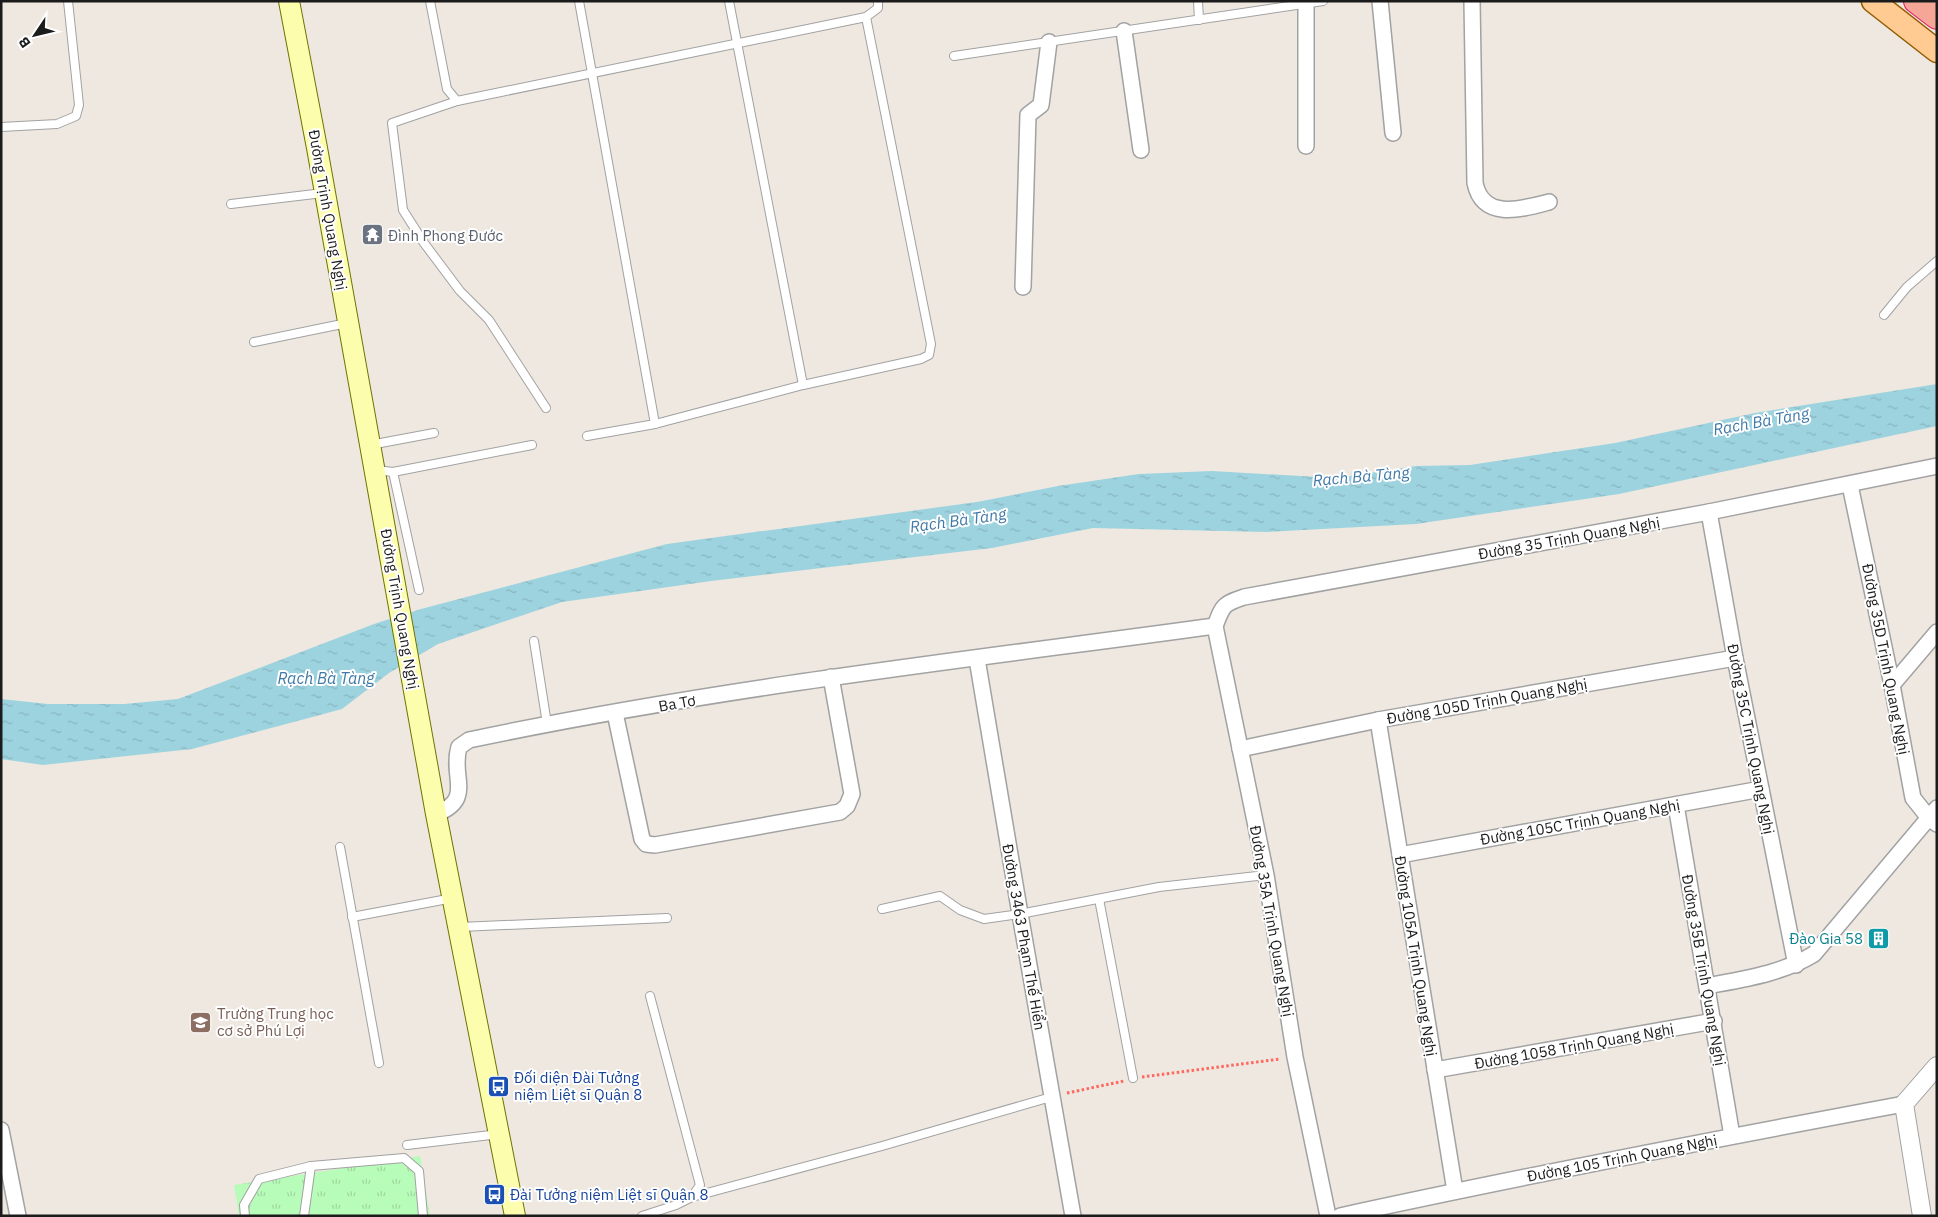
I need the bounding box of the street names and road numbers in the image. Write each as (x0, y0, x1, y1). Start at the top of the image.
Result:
street label: Đường Trịnh Quang Nghị (305, 128, 351, 292)
street label: Đường 35 Trịnh Quang Nghị (1477, 513, 1661, 563)
street label: Đường Trịnh Quang Nghị (377, 527, 423, 691)
street label: Đường 35D Trịnh Quang Nghị (1858, 562, 1914, 756)
street label: Đường 35C Trịnh Quang Nghị (1723, 642, 1779, 836)
street label: Đường 105D Trịnh Quang Nghị (1385, 674, 1589, 728)
street label: Ba Tơ (657, 690, 697, 716)
street label: Đường 105C Trịnh Quang Nghị (1479, 795, 1681, 849)
street label: Đường 35A Trịnh Quang Nghị (1246, 824, 1298, 1018)
street label: Đường 3463 Phạm Thế Hiển (998, 842, 1050, 1032)
street label: Đường 105A Trịnh Quang Nghị (1391, 854, 1441, 1058)
street label: Đường 35B Trịnh Quang Nghị (1678, 873, 1730, 1067)
street label: Đường 1058 Trịnh Quang Nghị (1473, 1019, 1675, 1073)
street label: Đường 105 Trịnh Quang Nghị (1525, 1130, 1719, 1186)

